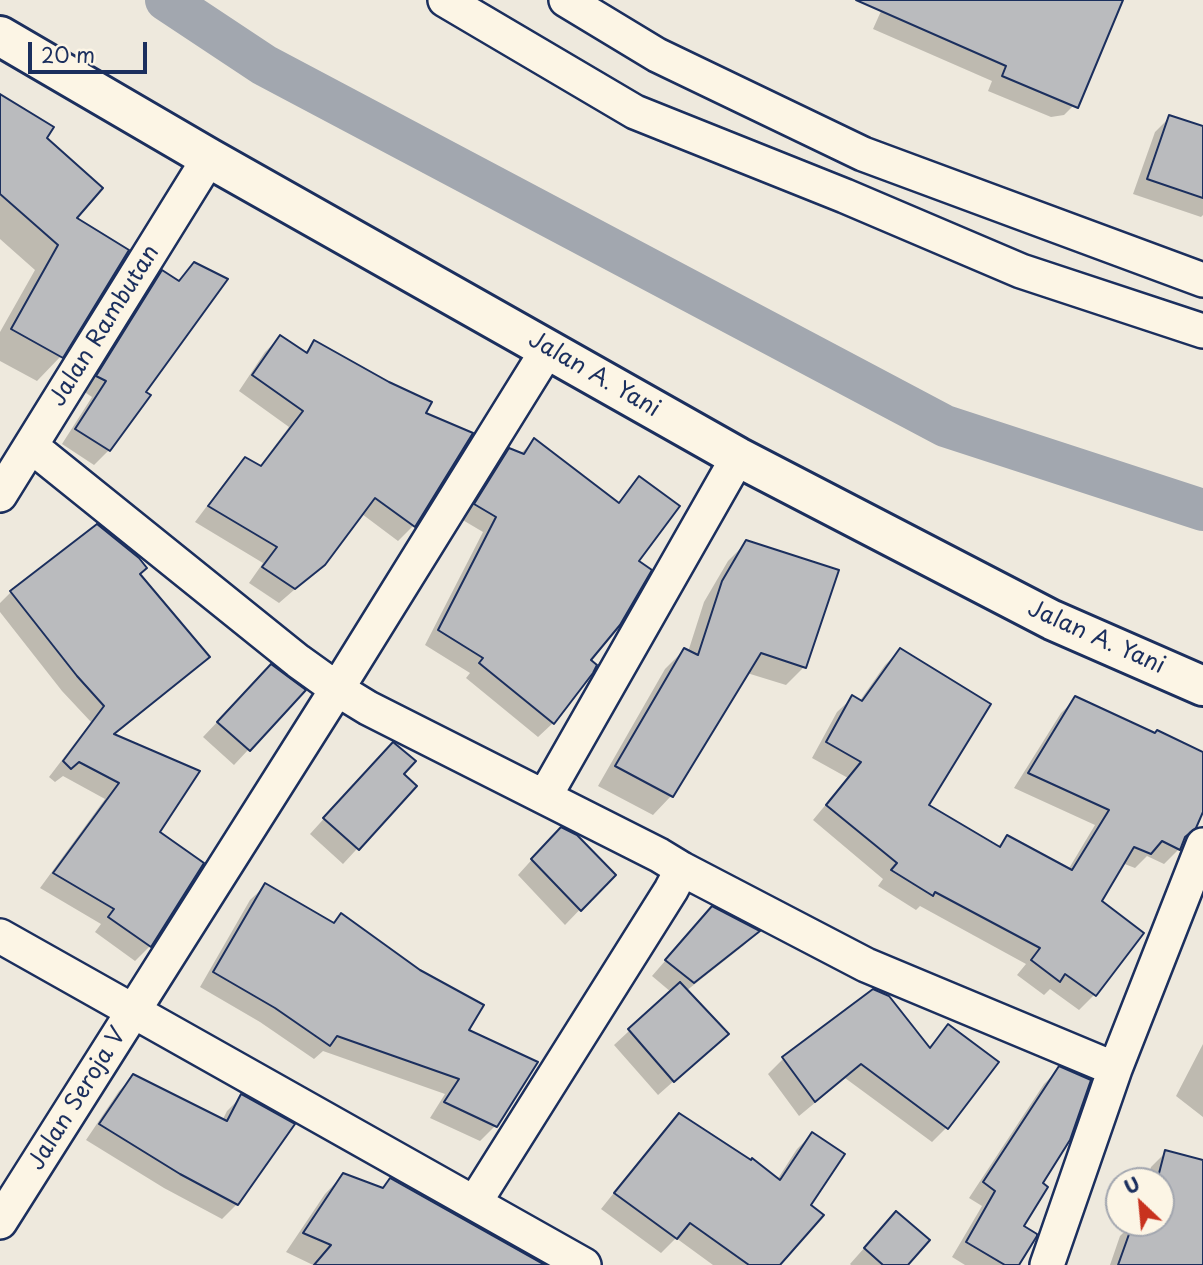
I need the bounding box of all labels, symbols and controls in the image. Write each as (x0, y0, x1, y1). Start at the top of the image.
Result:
scale bar (32, 28, 150, 72)
text: 20 m (41, 38, 95, 70)
street label: Jalan Rambutan (44, 240, 166, 412)
street label: Jalan A. Yani (523, 326, 665, 424)
street label: Jalan A. Yani (1023, 595, 1169, 681)
street label: Jalan Seroja V (23, 1023, 133, 1175)
north arrow (1105, 1167, 1175, 1237)
text: U (1119, 1169, 1144, 1201)

